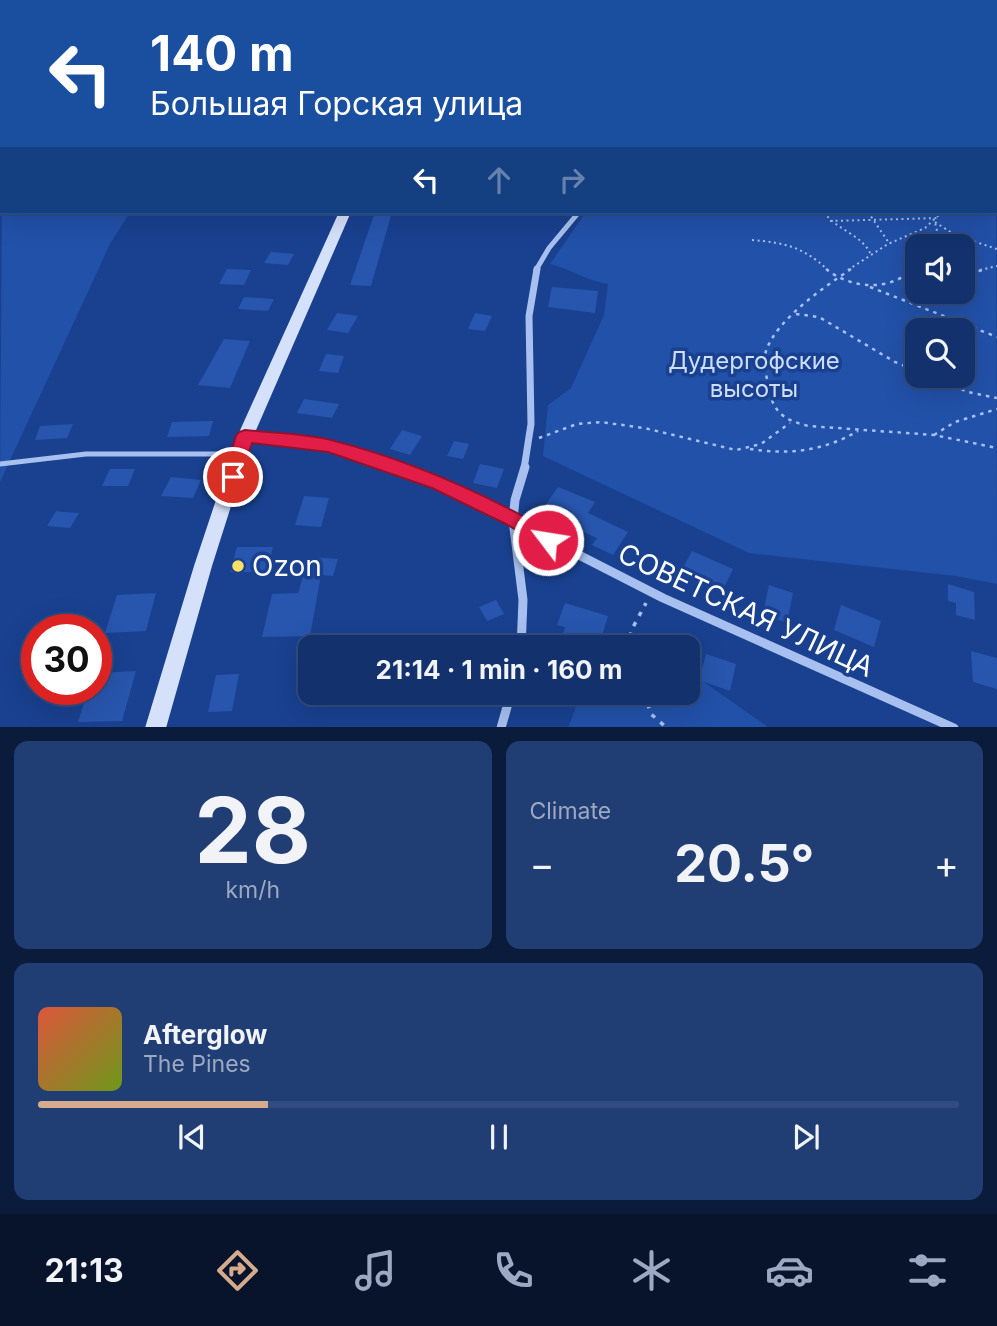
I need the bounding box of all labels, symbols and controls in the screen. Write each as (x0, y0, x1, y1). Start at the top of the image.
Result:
text: 140 m (150, 24, 294, 83)
icon: left (35, 28, 126, 119)
text: Большая Горская улица (150, 84, 523, 123)
icon: left (407, 161, 445, 199)
icon: ahead (480, 161, 518, 199)
icon: right (553, 161, 591, 199)
map controls (905, 234, 975, 388)
button: sound (905, 234, 975, 304)
button: search (905, 318, 975, 388)
park label: Дудергофские высоты (668, 346, 840, 403)
pin (203, 447, 263, 507)
icon: arrive (214, 458, 252, 496)
position arrow (511, 503, 585, 577)
street label: СОВЕТСКАЯ УЛИЦА (613, 536, 879, 684)
place label: Ozon (252, 549, 322, 583)
marker: Ozon (230, 558, 246, 574)
speed limit sign: 30 (21, 614, 112, 705)
text: 21:14 · 1 min · 160 m (376, 654, 622, 685)
text: 28 (194, 775, 311, 885)
text: Climate (530, 797, 611, 825)
text: 20.5° (674, 832, 814, 895)
text: − (530, 841, 555, 887)
text: + (934, 841, 959, 887)
text: km/h (225, 876, 280, 904)
text: Afterglow (143, 1019, 267, 1050)
text: The Pines (143, 1050, 251, 1078)
icon: previous (173, 1118, 211, 1156)
icon: pause (480, 1118, 518, 1156)
icon: next (787, 1118, 825, 1156)
icon: directions (213, 1246, 262, 1295)
icon: music (351, 1246, 400, 1295)
icon: phone (489, 1246, 538, 1295)
icon: climate (627, 1246, 676, 1295)
icon: car (765, 1246, 814, 1295)
icon: filters (903, 1246, 952, 1295)
text: 21:13 (45, 1251, 124, 1290)

